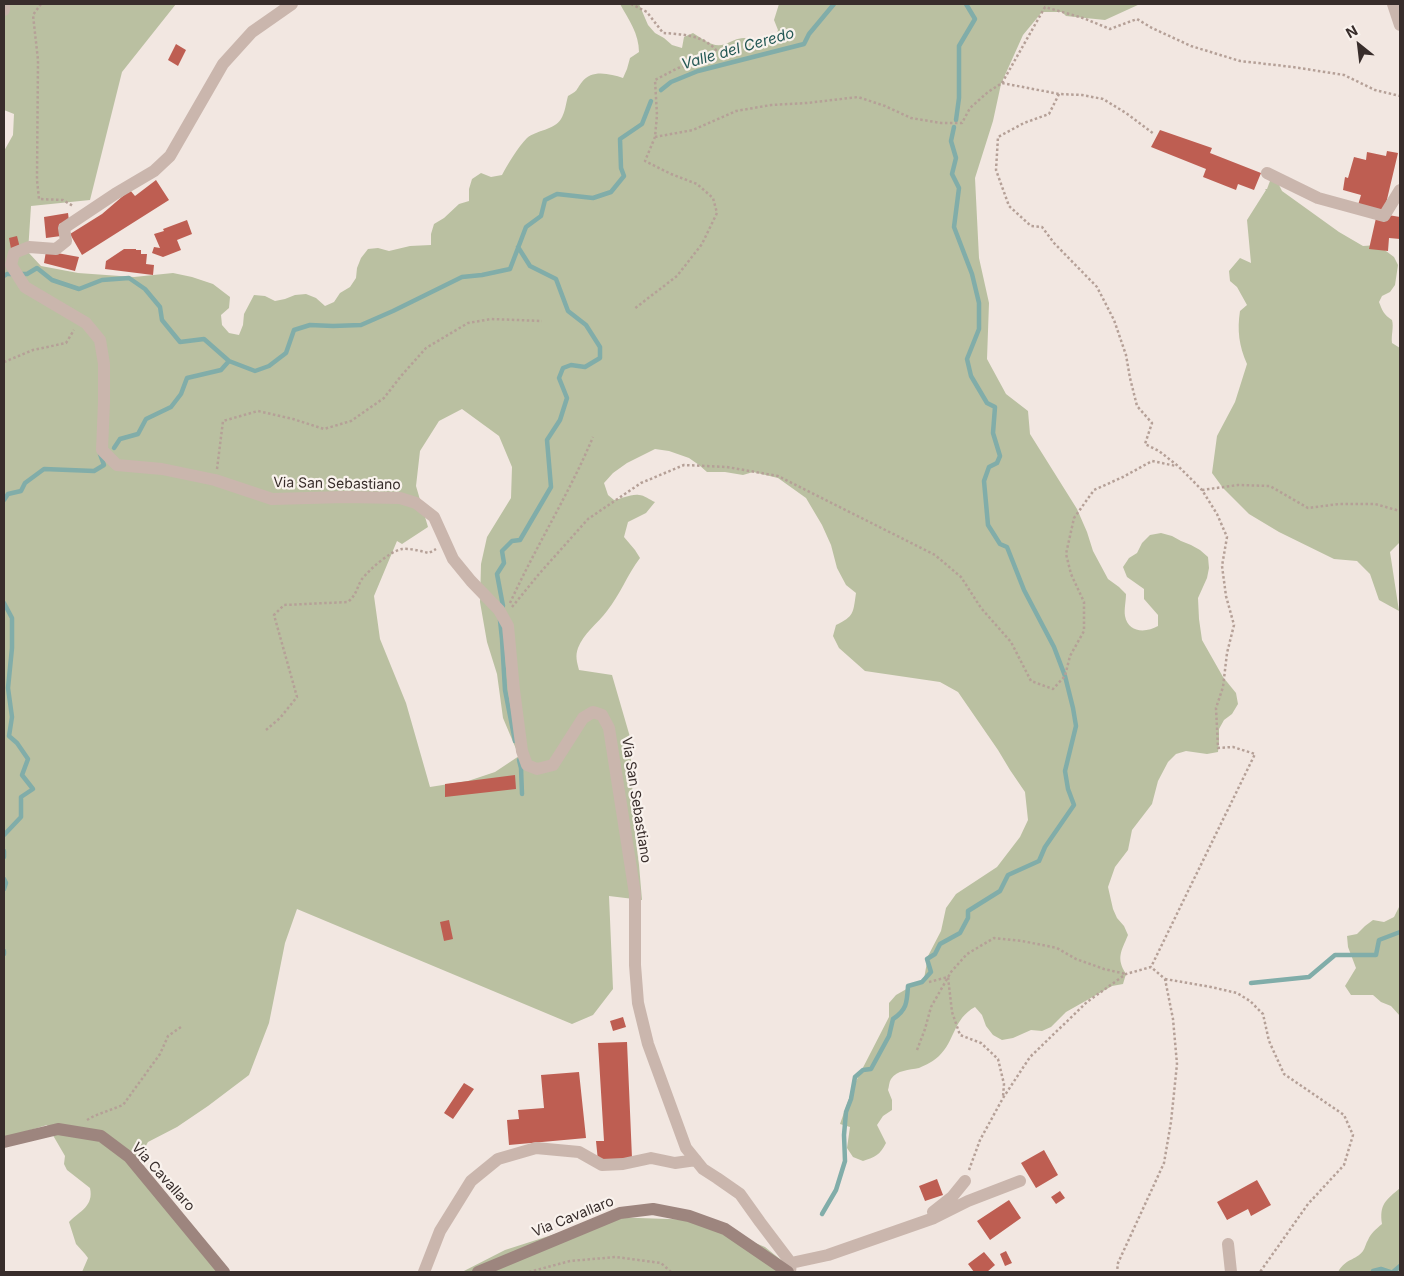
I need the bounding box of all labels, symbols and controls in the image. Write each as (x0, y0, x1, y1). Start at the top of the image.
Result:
north arrow (1334, 20, 1384, 70)
text: N (1343, 21, 1360, 41)
water label: Valle del Ceredo (680, 24, 796, 74)
street label: Via San Sebastiano (273, 474, 401, 494)
street label: Via San Sebastiano (618, 736, 654, 864)
street label: Via Cavallaro (128, 1139, 198, 1215)
street label: Via Cavallaro (530, 1193, 616, 1241)

